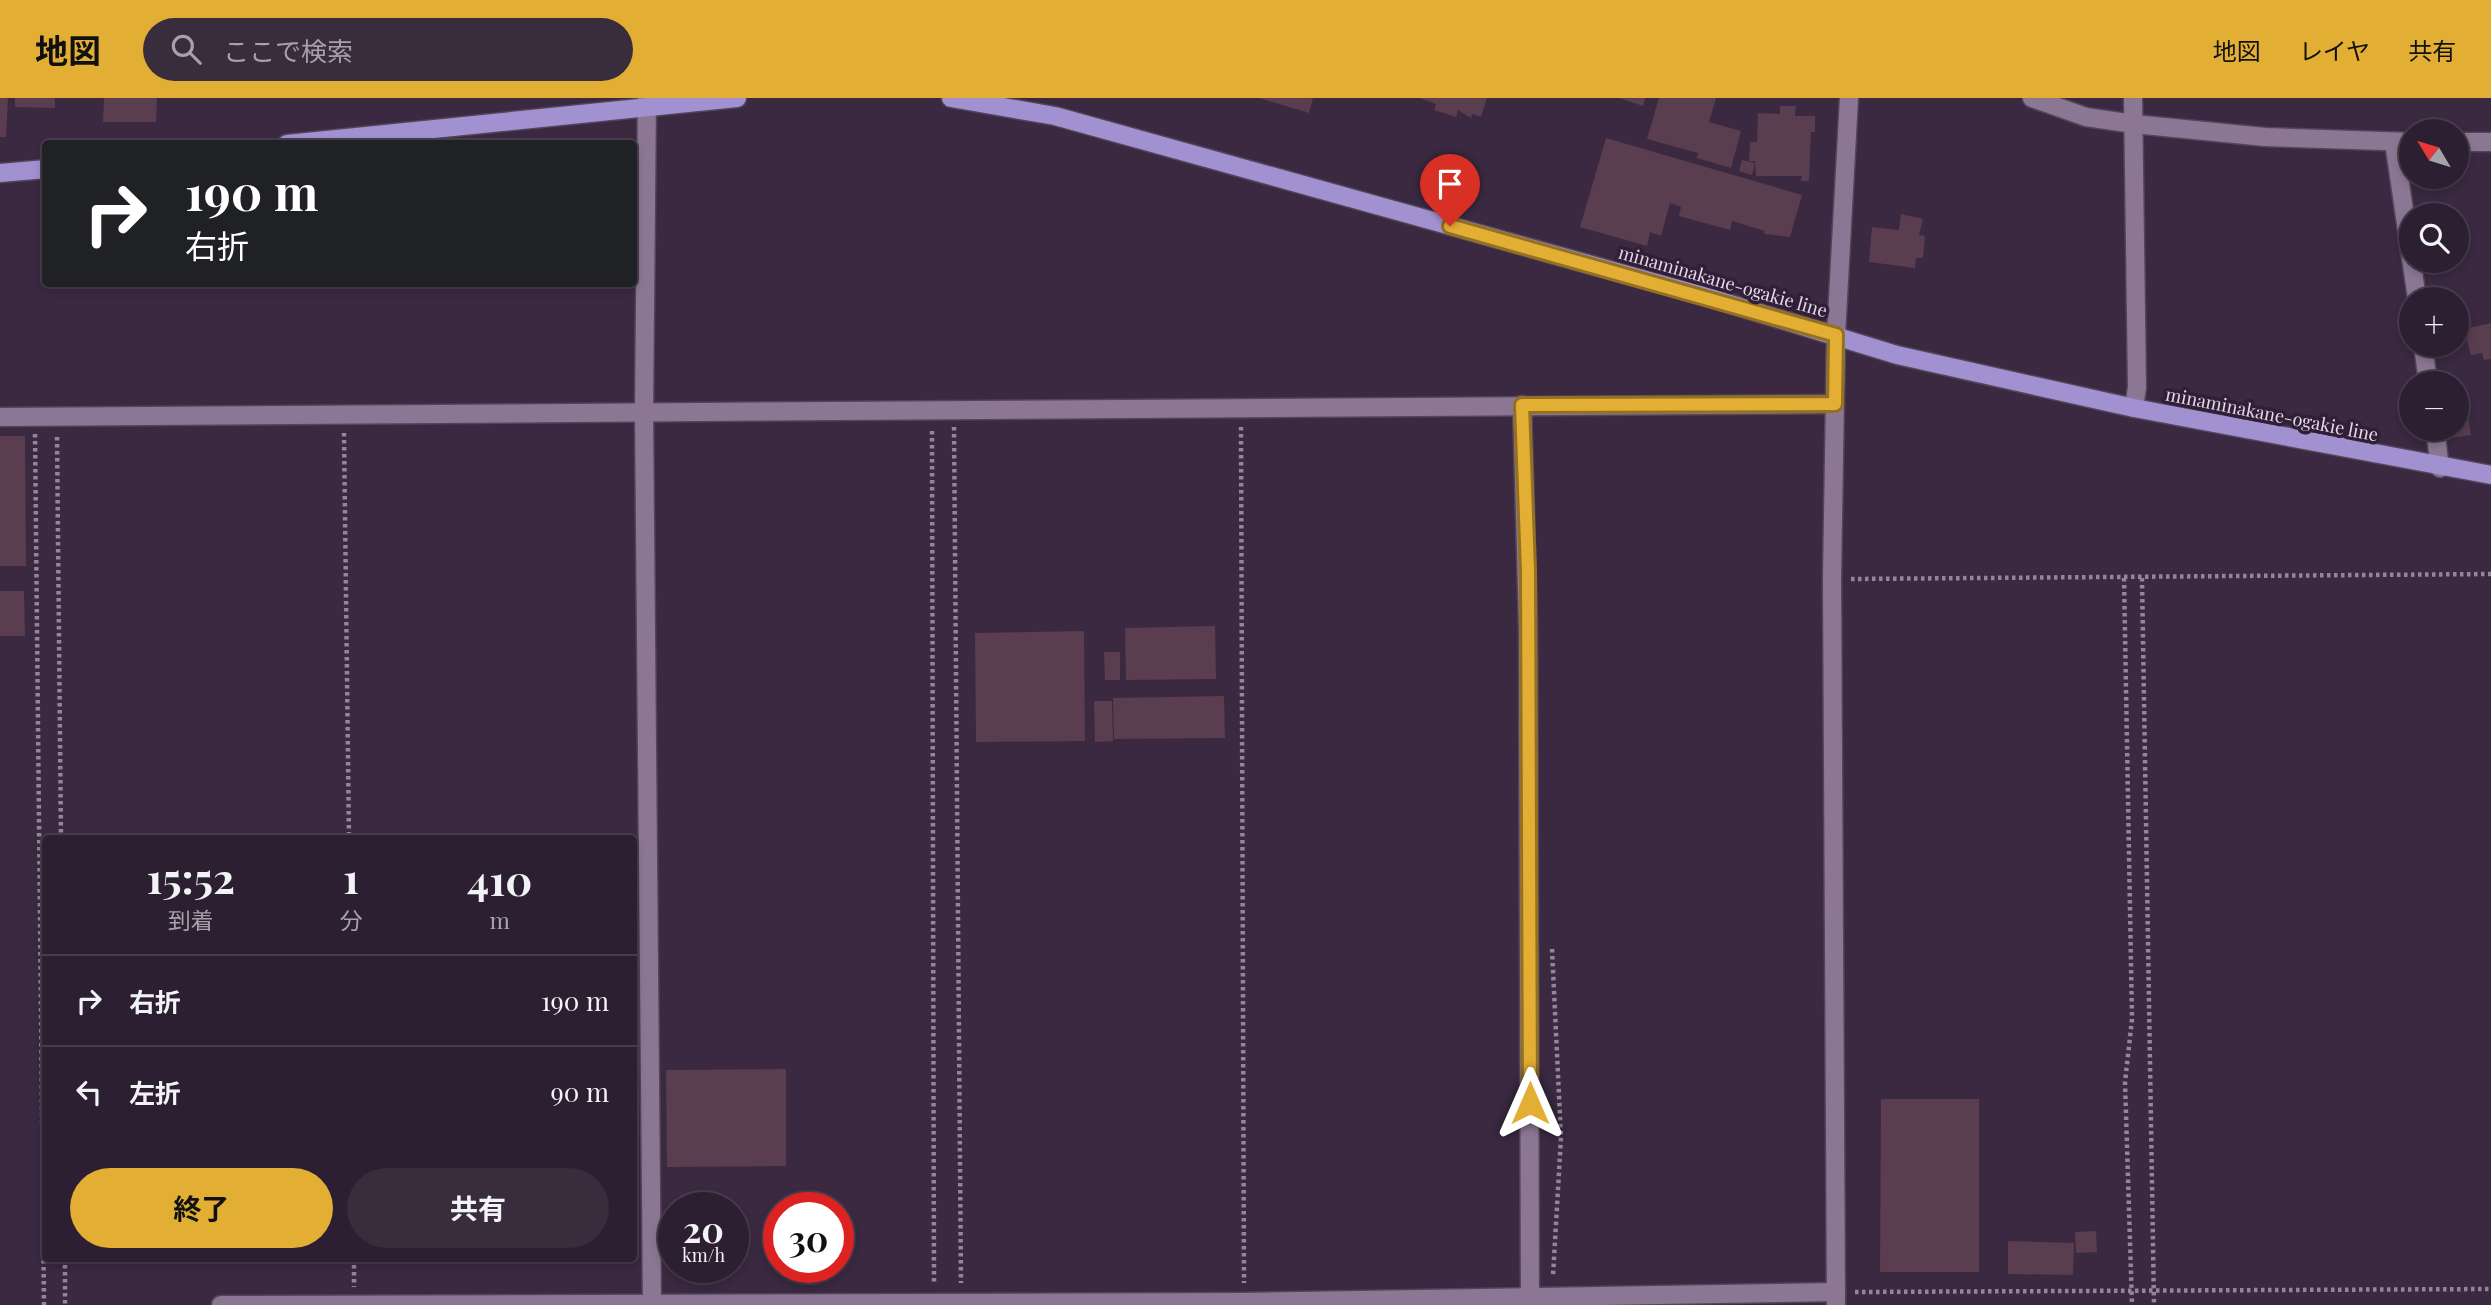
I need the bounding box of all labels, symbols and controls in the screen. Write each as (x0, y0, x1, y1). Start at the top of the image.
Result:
search box (143, 18, 633, 81)
text: 地図 (35, 27, 101, 71)
icon: search (167, 30, 205, 68)
text: ここで検索 (223, 33, 353, 68)
text: 地図 (2213, 34, 2261, 66)
text: レイヤ (2299, 34, 2370, 66)
text: 共有 (2408, 34, 2456, 66)
north arrow (2399, 119, 2469, 189)
map controls (2399, 119, 2469, 441)
pin (1420, 154, 1480, 226)
text: 190 m (185, 158, 318, 223)
icon: arrive (1431, 165, 1469, 203)
icon: right (70, 168, 161, 259)
button: search (2399, 203, 2469, 273)
text: 右折 (185, 223, 249, 266)
street label: minaminakane-ogakie line (1616, 240, 1830, 322)
button: + (2399, 287, 2469, 357)
button: − (2399, 371, 2469, 441)
street label: minaminakane-ogakie line (2164, 382, 2380, 446)
text: 15:52 (147, 849, 235, 905)
text: 1 (343, 849, 359, 905)
text: 410 (467, 851, 532, 907)
text: 到着 (168, 904, 214, 935)
text: 分 (339, 904, 362, 935)
text: m (490, 904, 510, 935)
icon: right (70, 982, 108, 1020)
text: 190 m (541, 983, 609, 1018)
text: 右折 (129, 984, 181, 1019)
position arrow (1493, 1066, 1567, 1140)
icon: left (70, 1073, 108, 1111)
text: 90 m (551, 1074, 609, 1109)
text: 左折 (129, 1075, 181, 1110)
button: 終了 (70, 1168, 333, 1248)
button: 共有 (347, 1168, 609, 1248)
speed limit sign: 30 (763, 1192, 854, 1283)
text: 20 (683, 1205, 724, 1252)
text: km/h (682, 1243, 725, 1267)

